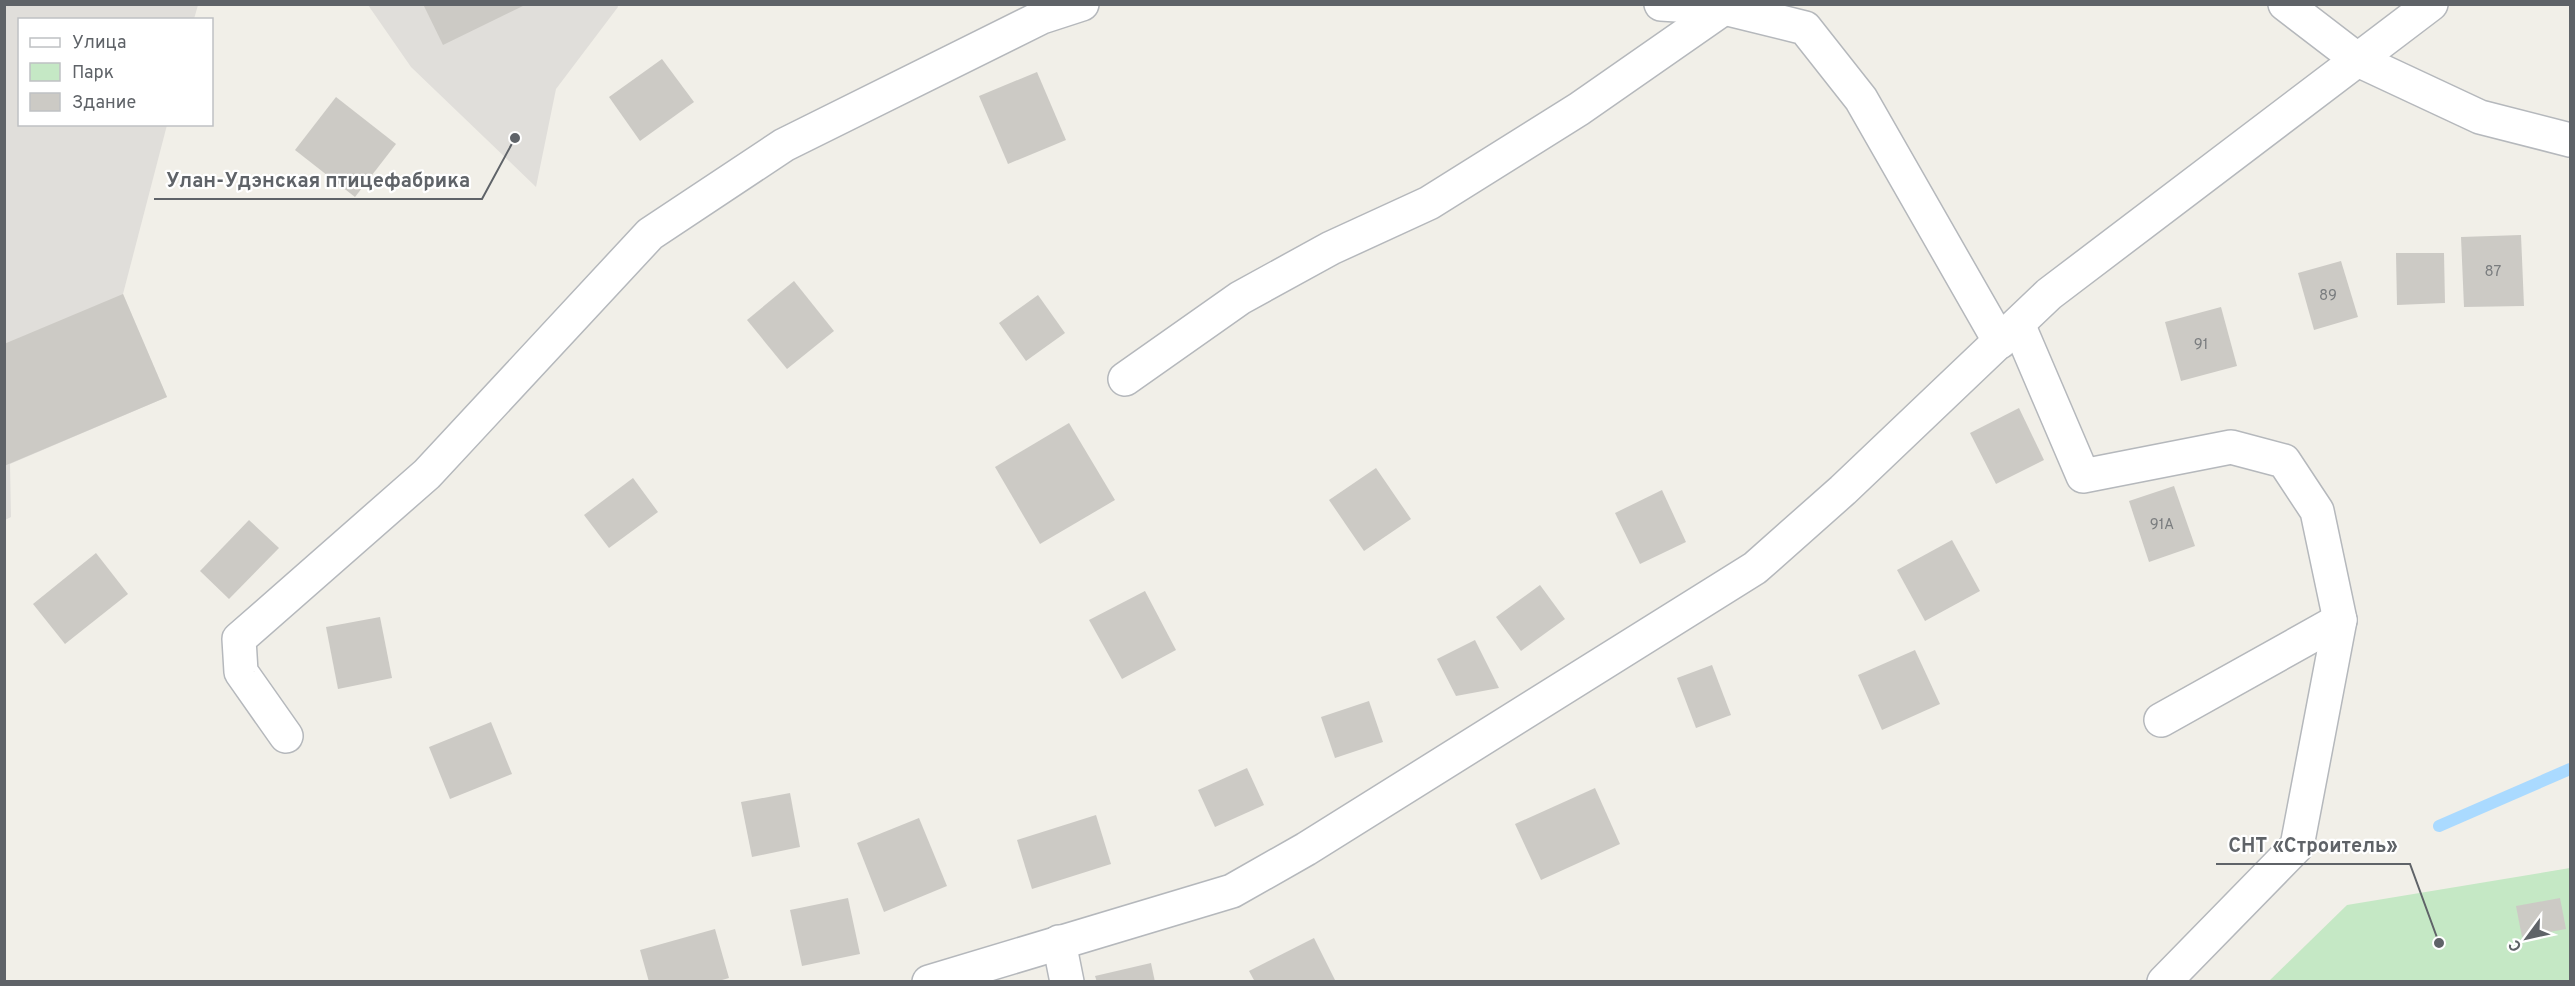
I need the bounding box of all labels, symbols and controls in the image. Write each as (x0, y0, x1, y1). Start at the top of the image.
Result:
legend (18, 18, 213, 126)
text: Улица (72, 32, 126, 55)
text: Парк (72, 62, 114, 85)
text: Здание (72, 92, 136, 115)
callout: Улан-Удэнская птицефабрика (154, 161, 482, 199)
text: Улан-Удэнская птицефабрика (166, 169, 470, 195)
house number: 87 (2485, 263, 2502, 282)
house number: 89 (2319, 287, 2337, 306)
house number: 91 (2194, 336, 2208, 355)
house number: 91А (2150, 516, 2174, 535)
callout: СНТ «Строитель» (2216, 826, 2410, 864)
text: СНТ «Строитель» (2228, 834, 2398, 860)
north arrow (2497, 908, 2557, 968)
text: С (2505, 935, 2527, 955)

